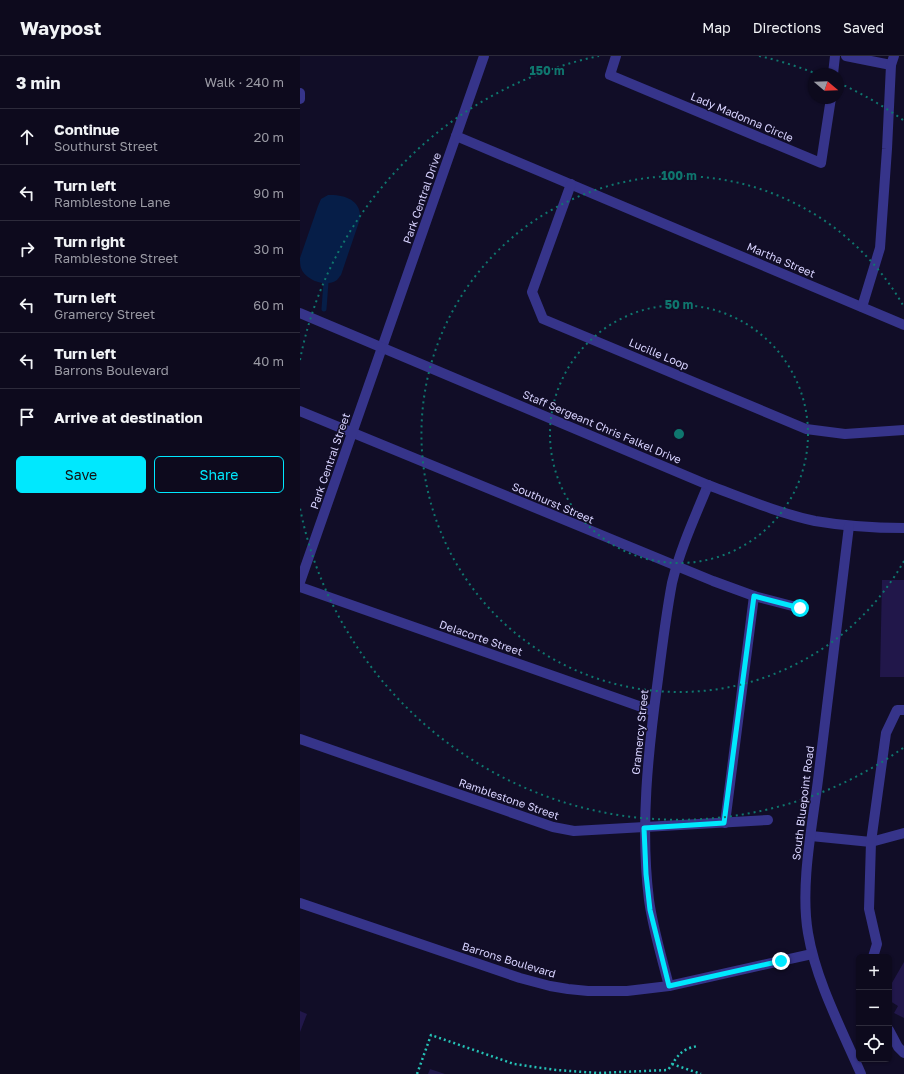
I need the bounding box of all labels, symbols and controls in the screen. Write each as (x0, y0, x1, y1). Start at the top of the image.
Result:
text: Waypost (20, 16, 101, 39)
text: Map (702, 19, 731, 36)
text: Directions (753, 19, 821, 36)
text: Saved (843, 19, 884, 36)
text: 150 m (530, 63, 564, 78)
north arrow (808, 68, 844, 104)
text: 3 min (16, 72, 60, 93)
text: Walk · 240 m (205, 74, 284, 90)
street label: Lady Madonna Circle (689, 89, 795, 144)
text: Continue (54, 120, 120, 138)
icon: ahead (16, 126, 38, 148)
text: 20 m (254, 129, 284, 145)
text: Southurst Street (54, 138, 158, 154)
street label: Park Central Drive (400, 151, 443, 245)
text: 100 m (661, 168, 697, 183)
text: Turn left (54, 176, 116, 194)
icon: left (16, 182, 38, 204)
text: 90 m (253, 185, 284, 201)
text: Ramblestone Lane (54, 194, 170, 210)
text: Turn right (54, 232, 125, 250)
icon: right (16, 238, 38, 260)
street label: Martha Street (745, 239, 817, 280)
text: 30 m (254, 241, 284, 257)
text: Ramblestone Street (54, 250, 178, 266)
text: Turn left (54, 288, 116, 306)
icon: left (16, 294, 38, 316)
text: 60 m (253, 297, 284, 313)
text: 50 m (665, 297, 693, 312)
text: Gramercy Street (54, 306, 155, 322)
street label: Lucille Loop (627, 335, 691, 372)
text: Turn left (54, 344, 116, 362)
icon: left (16, 350, 38, 372)
text: 40 m (253, 353, 284, 369)
text: Barrons Boulevard (54, 362, 169, 378)
street label: Staff Sergeant Chris Falkel Drive (521, 387, 683, 466)
icon: arrive (16, 406, 38, 428)
text: Arrive at destination (54, 408, 203, 426)
street label: Park Central Street (307, 411, 352, 511)
centre of rings (672, 427, 686, 441)
button: Save (16, 456, 146, 493)
button: Share (154, 456, 284, 493)
street label: Southurst Street (510, 479, 596, 526)
route start (791, 599, 809, 617)
street label: Delacorte Street (438, 617, 524, 658)
street label: Gramercy Street (629, 689, 650, 775)
street label: South Bluepoint Road (789, 745, 816, 861)
street label: Ramblestone Street (457, 775, 561, 822)
street label: Barrons Boulevard (461, 939, 558, 980)
route end (772, 952, 790, 970)
map controls (856, 954, 892, 1062)
button: + (856, 954, 892, 990)
button: − (856, 990, 892, 1026)
button: locate (856, 1026, 892, 1062)

